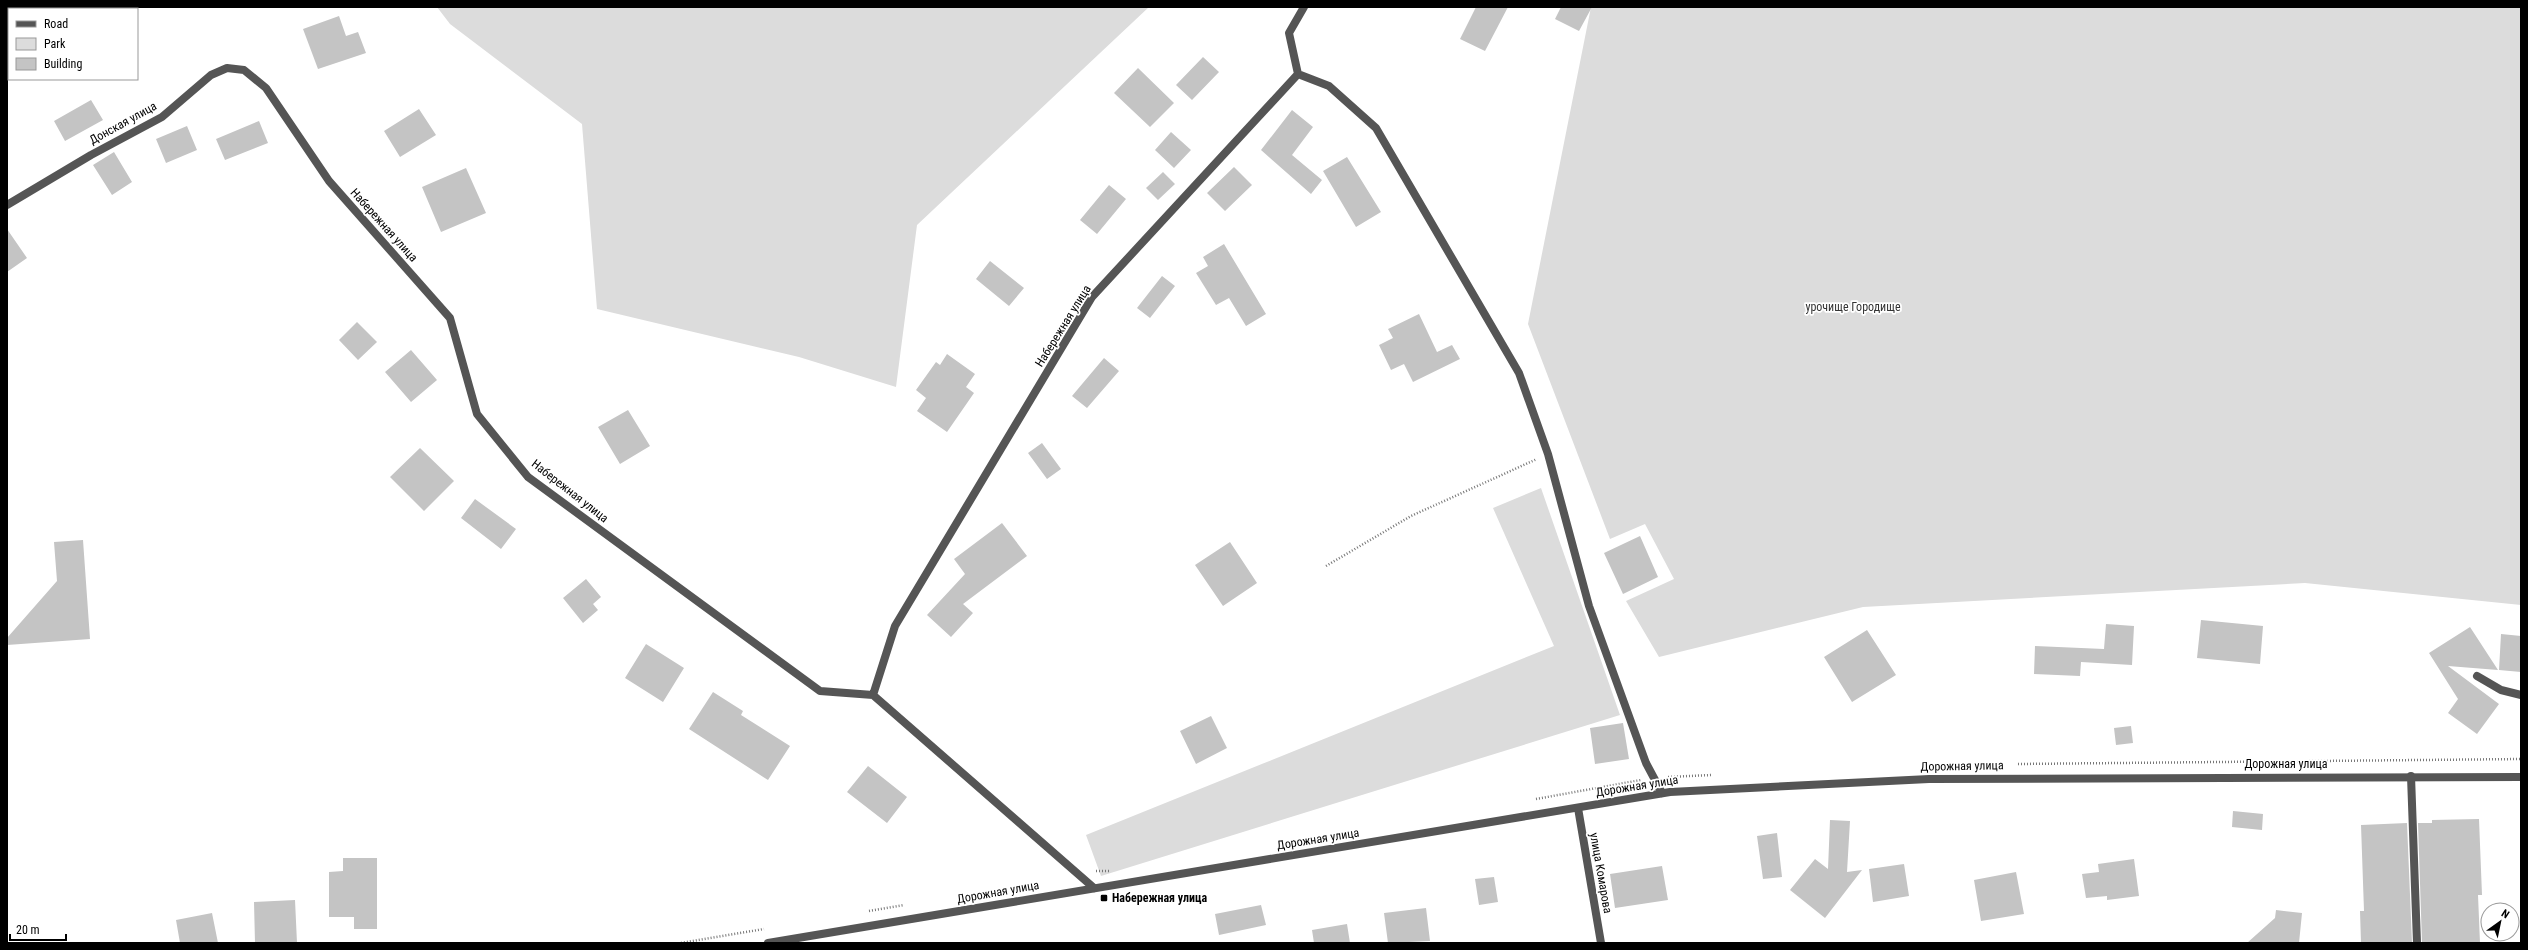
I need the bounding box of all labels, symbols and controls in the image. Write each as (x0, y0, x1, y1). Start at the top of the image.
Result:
legend (8, 8, 138, 80)
text: Road (44, 17, 68, 31)
text: Park (44, 37, 66, 51)
text: Building (44, 57, 82, 71)
street label: Донская улица (87, 99, 159, 147)
street label: Набережная улица (347, 186, 421, 265)
street label: Набережная улица (1032, 282, 1094, 369)
park label: урочище Городище (1805, 300, 1901, 314)
street label: Набережная улица (529, 457, 611, 525)
street label: Дорожная улица (2244, 757, 2328, 771)
street label: Дорожная улица (1920, 758, 2004, 774)
street label: Дорожная улица (1595, 773, 1679, 799)
street label: Дорожная улица (1276, 826, 1360, 852)
street label: улица Комарова (1587, 832, 1615, 915)
street label: Дорожная улица (956, 878, 1040, 906)
place label: Набережная улица (1112, 891, 1207, 905)
marker: Набережная улица (1099, 893, 1109, 903)
north arrow (2480, 902, 2520, 942)
text: N (2499, 907, 2512, 921)
scale bar (10, 916, 66, 942)
text: 20 m (16, 923, 40, 937)

